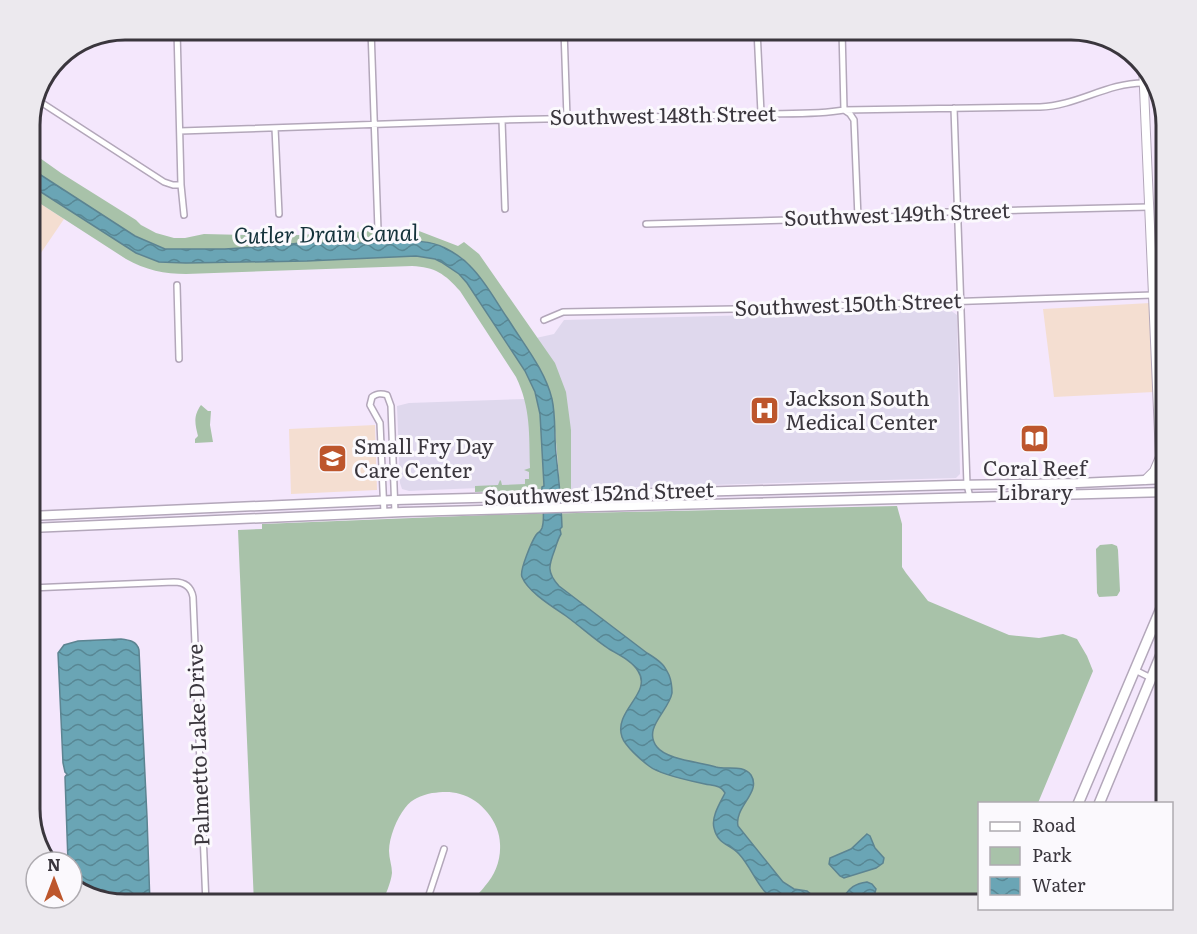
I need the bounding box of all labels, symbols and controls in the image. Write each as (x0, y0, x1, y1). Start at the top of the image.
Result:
street label: Southwest 148th Street (549, 96, 777, 131)
street label: Southwest 149th Street (783, 193, 1011, 232)
water label: Cutler Drain Canal (233, 214, 419, 251)
street label: Southwest 150th Street (734, 283, 963, 322)
place label: Jackson South Medical Center (785, 381, 937, 436)
hospital icon: Jackson South Medical Center (748, 395, 780, 427)
library icon: Coral Reef Library (1019, 422, 1051, 454)
place label: Small Fry Day Care Center (354, 429, 494, 484)
school or university icon: Small Fry Day Care Center (317, 443, 349, 475)
place label: Coral Reef Library (983, 451, 1089, 506)
street label: Southwest 152nd Street (483, 472, 715, 511)
street label: Palmetto Lake Drive (177, 643, 216, 847)
legend (978, 802, 1173, 910)
text: Road (1032, 811, 1076, 838)
text: Park (1032, 841, 1073, 868)
north arrow (24, 850, 84, 910)
text: N (47, 852, 61, 876)
text: Water (1032, 871, 1086, 898)

